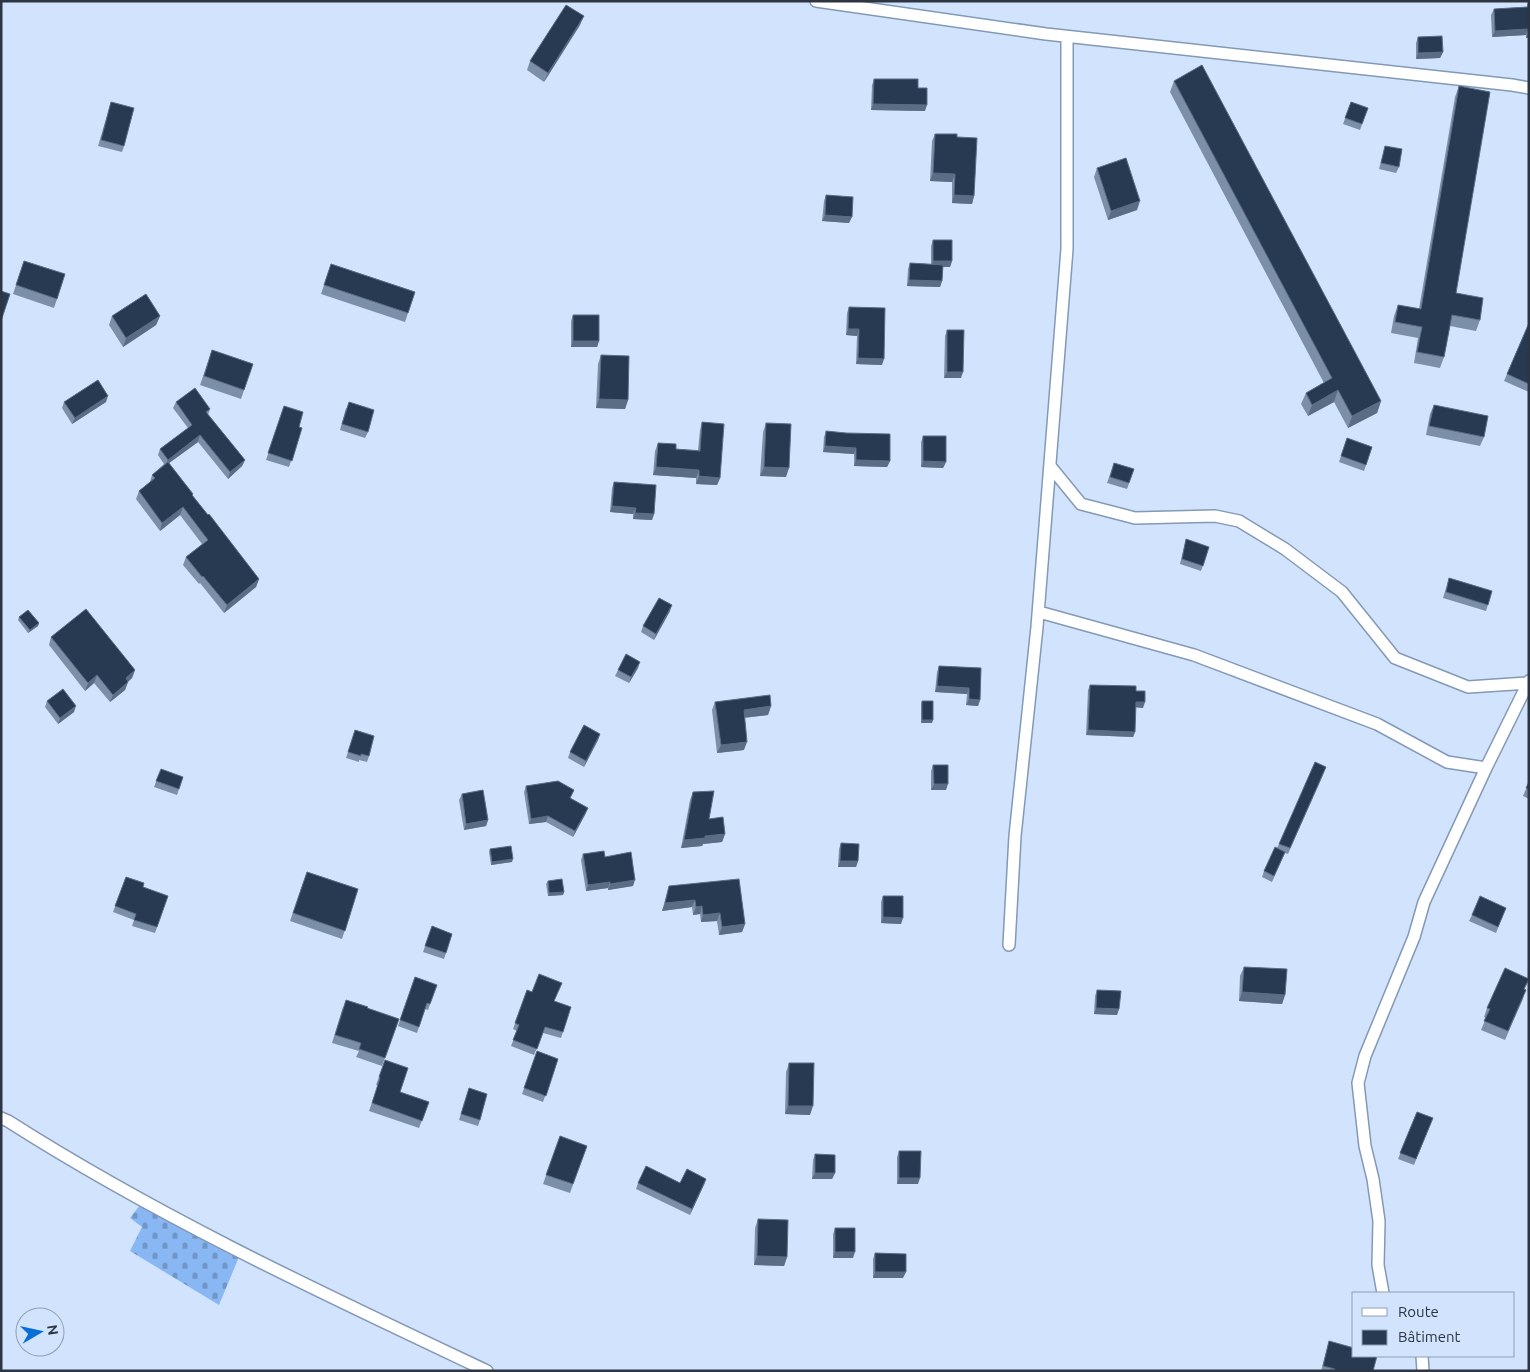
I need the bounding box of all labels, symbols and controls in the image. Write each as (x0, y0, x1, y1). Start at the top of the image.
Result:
legend (1352, 1292, 1515, 1357)
text: Route (1398, 1303, 1439, 1320)
north arrow (15, 1307, 65, 1357)
text: N (44, 1324, 62, 1336)
text: Bâtiment (1398, 1328, 1461, 1345)

